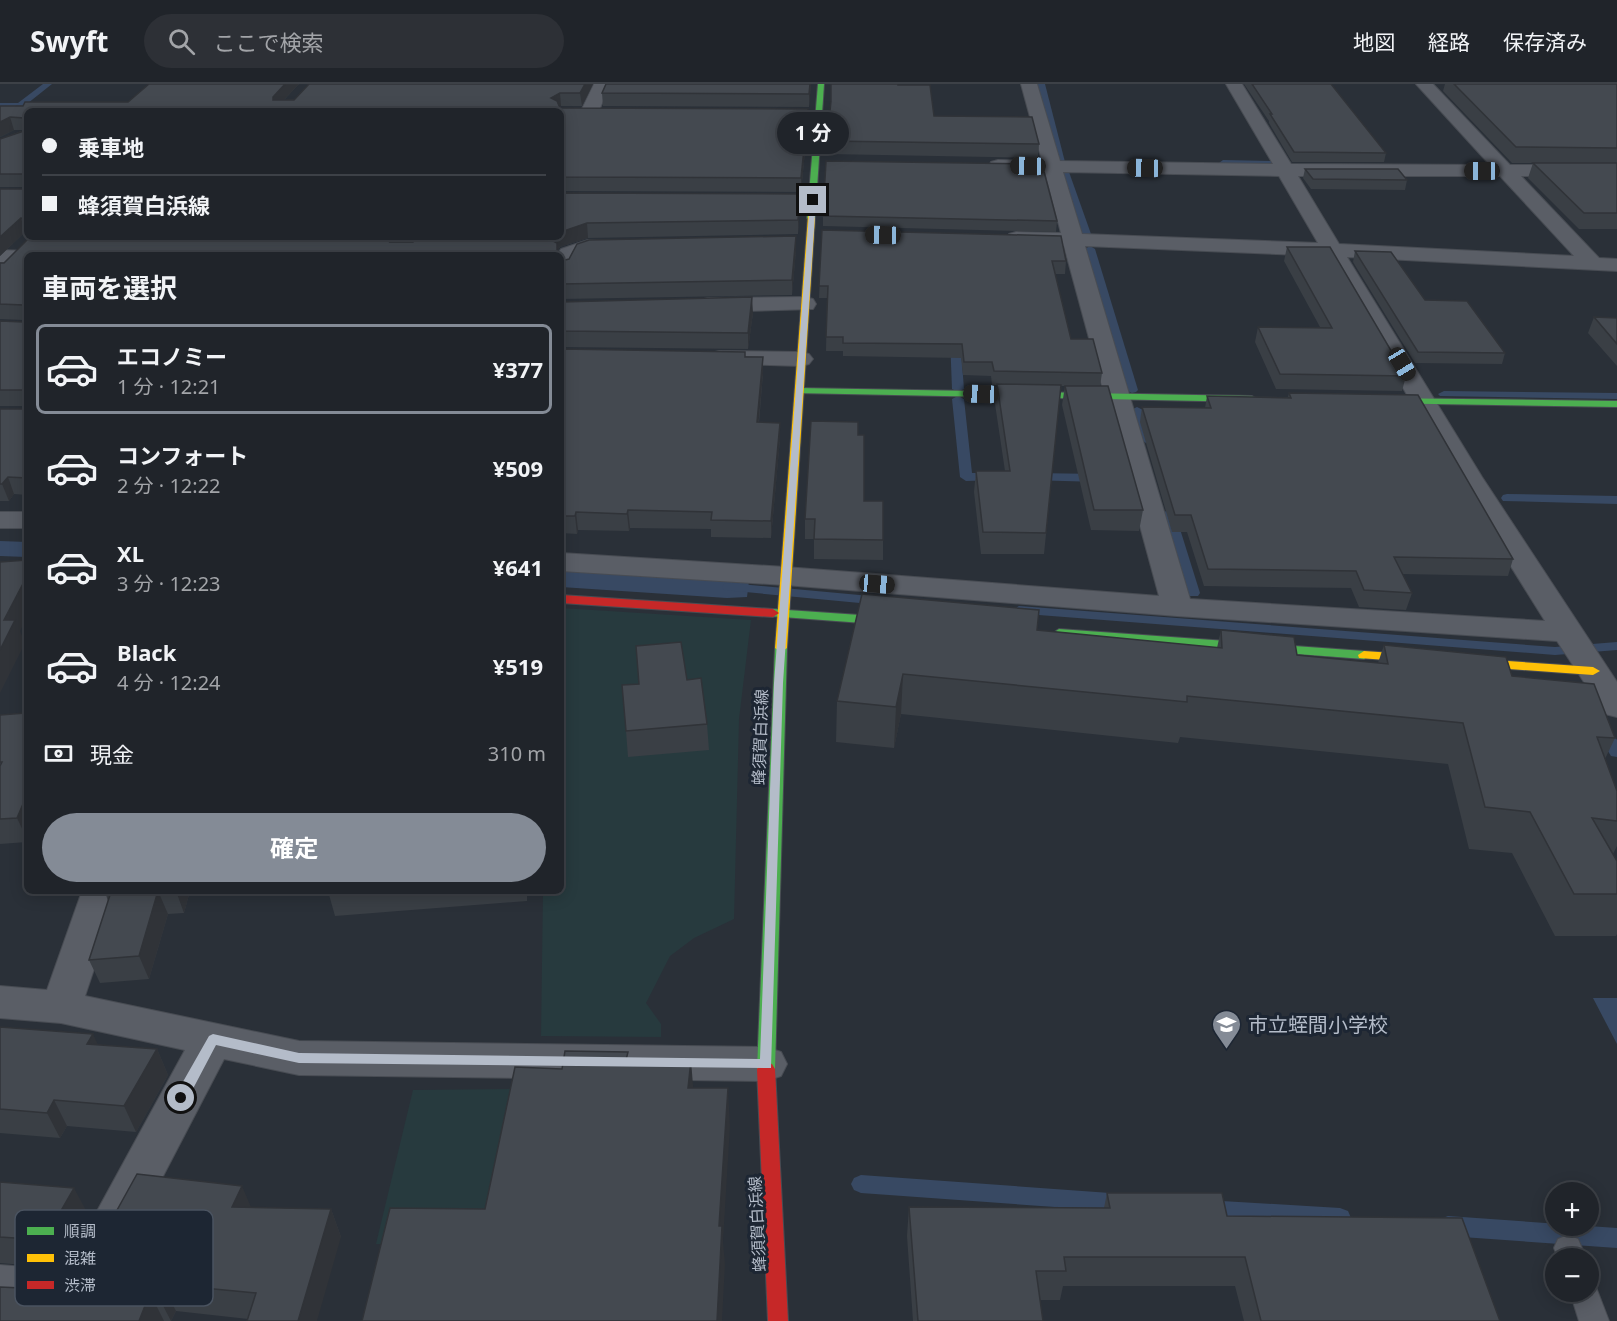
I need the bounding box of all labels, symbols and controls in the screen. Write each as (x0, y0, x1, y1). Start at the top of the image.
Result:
search box (144, 14, 564, 68)
text: Swyft (30, 22, 108, 60)
icon: search (165, 25, 198, 58)
text: ここで検索 (213, 27, 323, 57)
text: 地図 (1353, 28, 1395, 56)
text: 経路 (1428, 28, 1470, 56)
text: 保存済み (1503, 28, 1587, 56)
callout: 1 分 (777, 113, 849, 155)
text: 1 分 (795, 119, 831, 146)
text: 乗車地 (78, 132, 144, 162)
car (1010, 157, 1046, 175)
car (1127, 159, 1163, 177)
car (1464, 162, 1500, 180)
route end (799, 186, 826, 213)
text: 蜂須賀白浜線 (78, 190, 210, 220)
car (865, 226, 901, 244)
text: 車両を選択 (42, 269, 177, 306)
text: エコノミー (117, 341, 227, 371)
icon: car (45, 342, 99, 396)
car (1385, 344, 1419, 384)
text: ¥377 (493, 354, 543, 384)
text: 1 分 · 12:21 (117, 373, 221, 400)
car (963, 384, 999, 404)
text: コンフォート (117, 440, 248, 470)
icon: car (45, 441, 99, 495)
text: ¥509 (493, 453, 543, 483)
text: 2 分 · 12:22 (117, 472, 221, 499)
text: XL (117, 538, 144, 568)
icon: car (45, 540, 99, 594)
text: ¥641 (493, 552, 543, 582)
text: 3 分 · 12:23 (117, 570, 221, 597)
car (858, 573, 896, 595)
text: Black (117, 637, 176, 667)
icon: car (45, 639, 99, 693)
text: ¥519 (493, 651, 543, 681)
text: 4 分 · 12:24 (117, 669, 221, 696)
street label: 蜂須賀白浜線 (747, 689, 773, 785)
icon: cash (42, 737, 75, 770)
text: 現金 (90, 739, 134, 769)
text: 310 m (488, 740, 546, 767)
button: 確定 (42, 813, 546, 882)
school or university icon: 市立蛭間小学校 (1211, 1008, 1243, 1050)
place label: 市立蛭間小学校 (1248, 1011, 1388, 1038)
route start (167, 1084, 194, 1111)
street label: 蜂須賀白浜線 (744, 1175, 770, 1273)
map controls (1545, 1182, 1599, 1302)
button: + (1545, 1182, 1599, 1236)
legend (15, 1210, 213, 1306)
text: 順調 (64, 1220, 96, 1242)
text: 混雑 (64, 1247, 96, 1269)
button: − (1545, 1248, 1599, 1302)
text: 渋滞 (64, 1274, 96, 1296)

